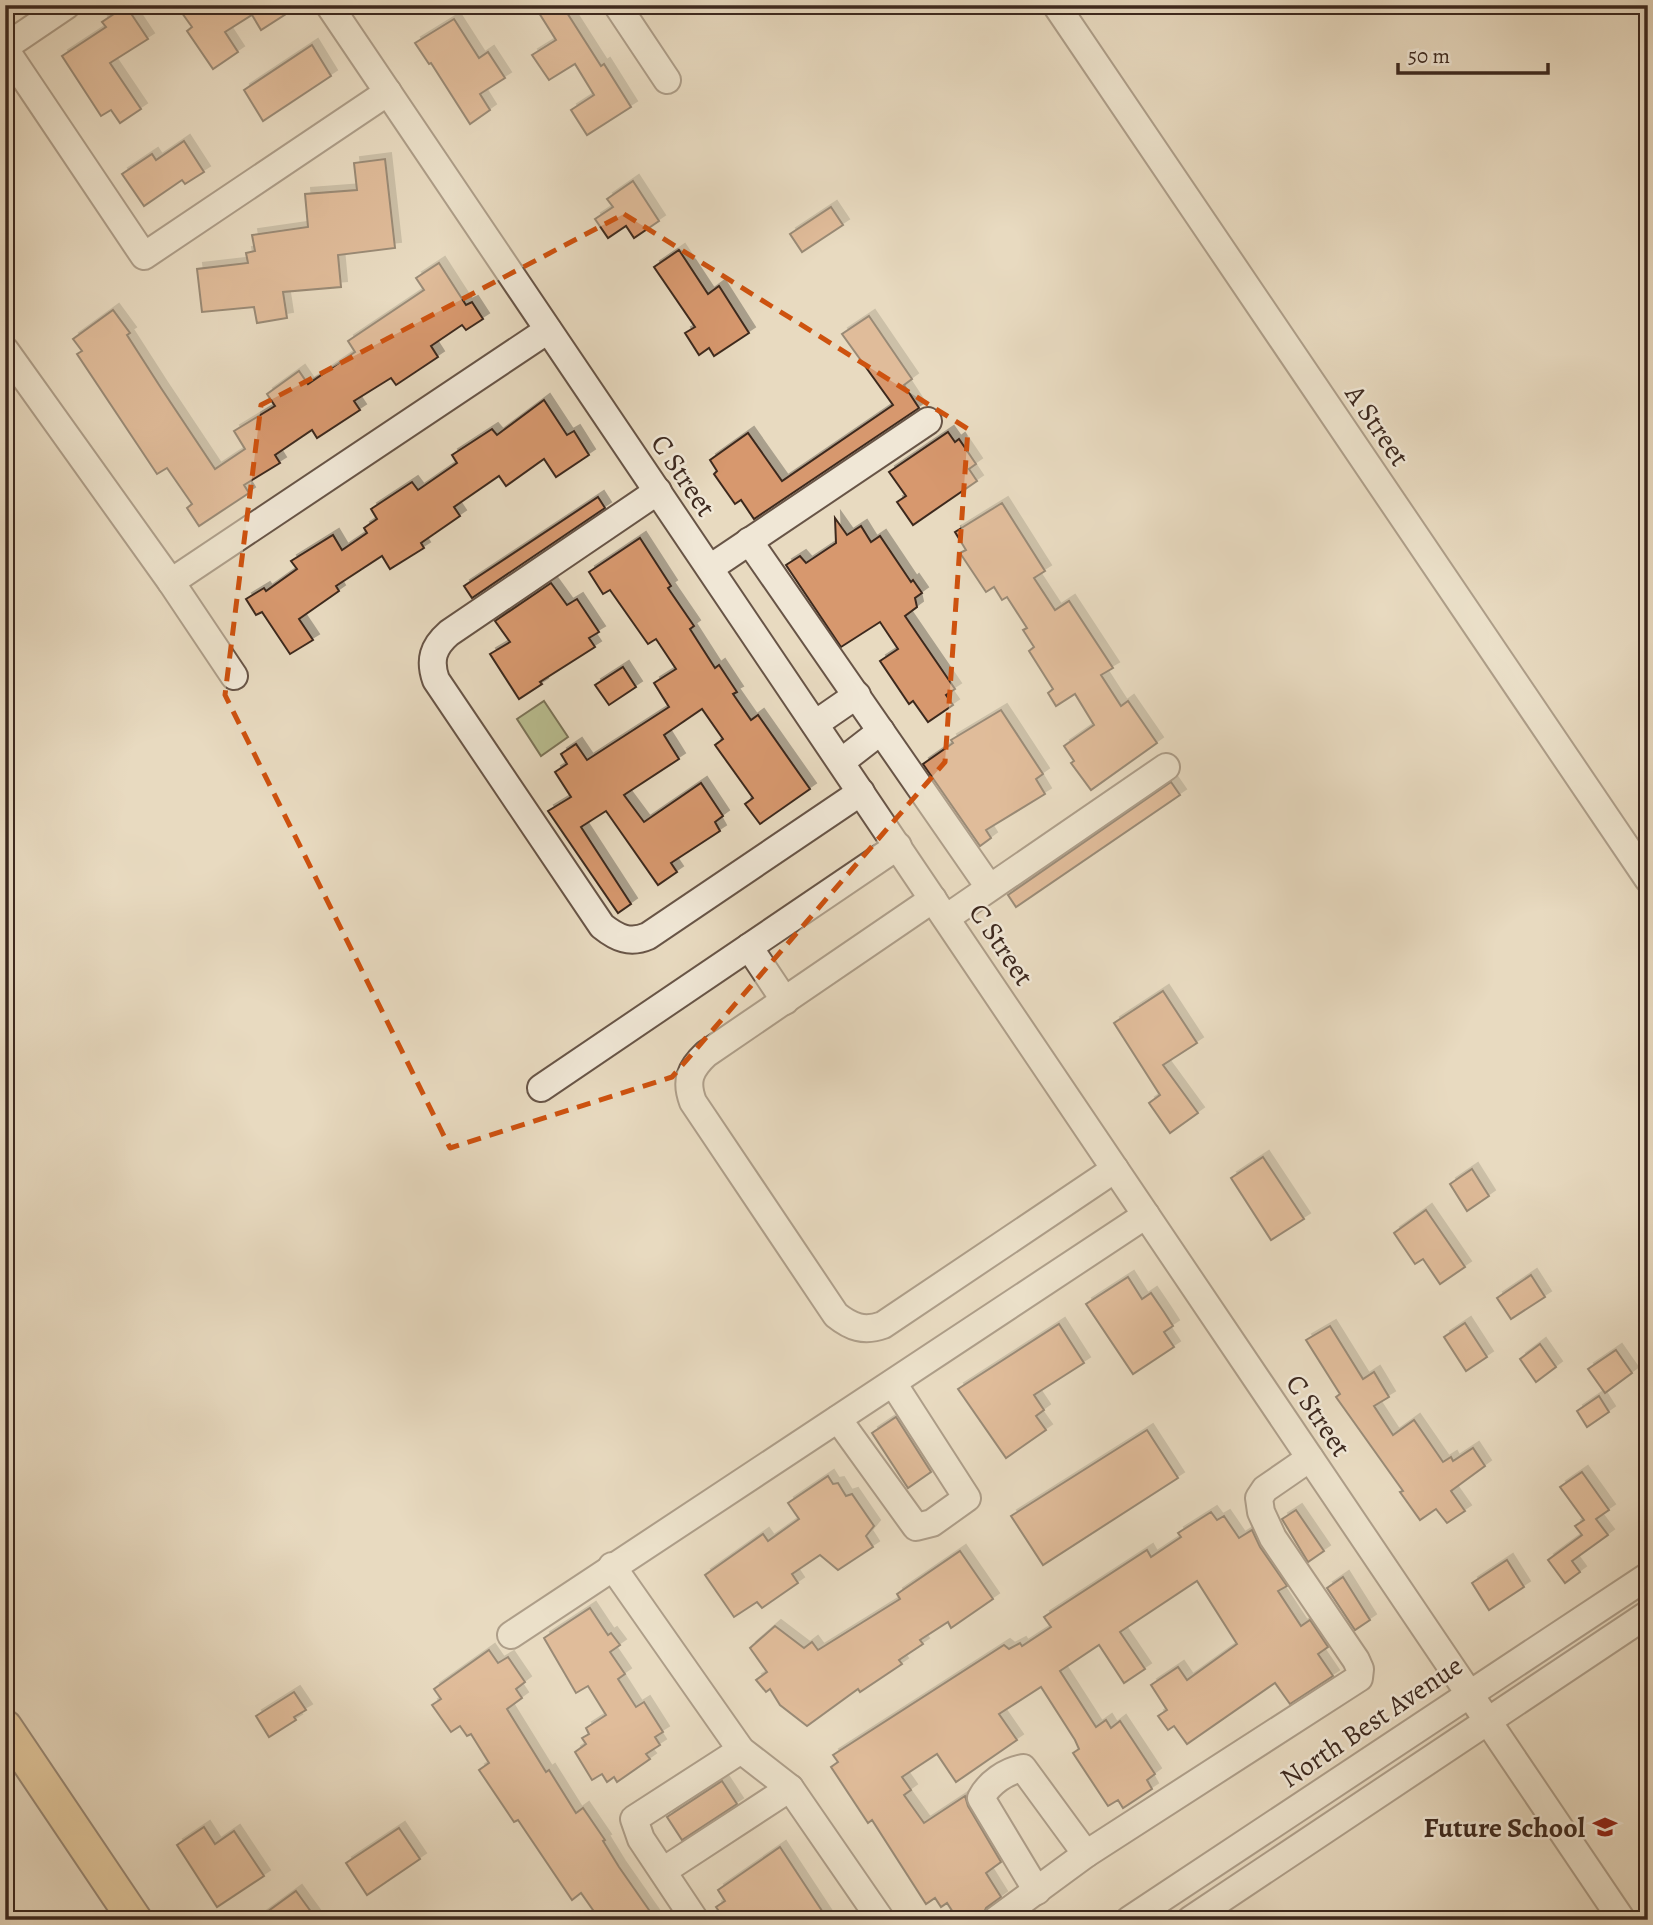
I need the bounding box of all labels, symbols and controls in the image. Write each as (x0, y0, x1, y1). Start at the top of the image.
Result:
scale bar (1398, 32, 1548, 76)
text: 50 m (1408, 42, 1450, 70)
street label: A Street (1335, 376, 1418, 474)
street label: C Street (642, 427, 725, 524)
street label: C Street (960, 896, 1043, 993)
street label: C Street (1277, 1367, 1360, 1464)
street label: North Best Avenue (1273, 1647, 1470, 1797)
place label: Future School (1423, 1809, 1586, 1847)
school or university icon: Future School (1591, 1813, 1619, 1841)

